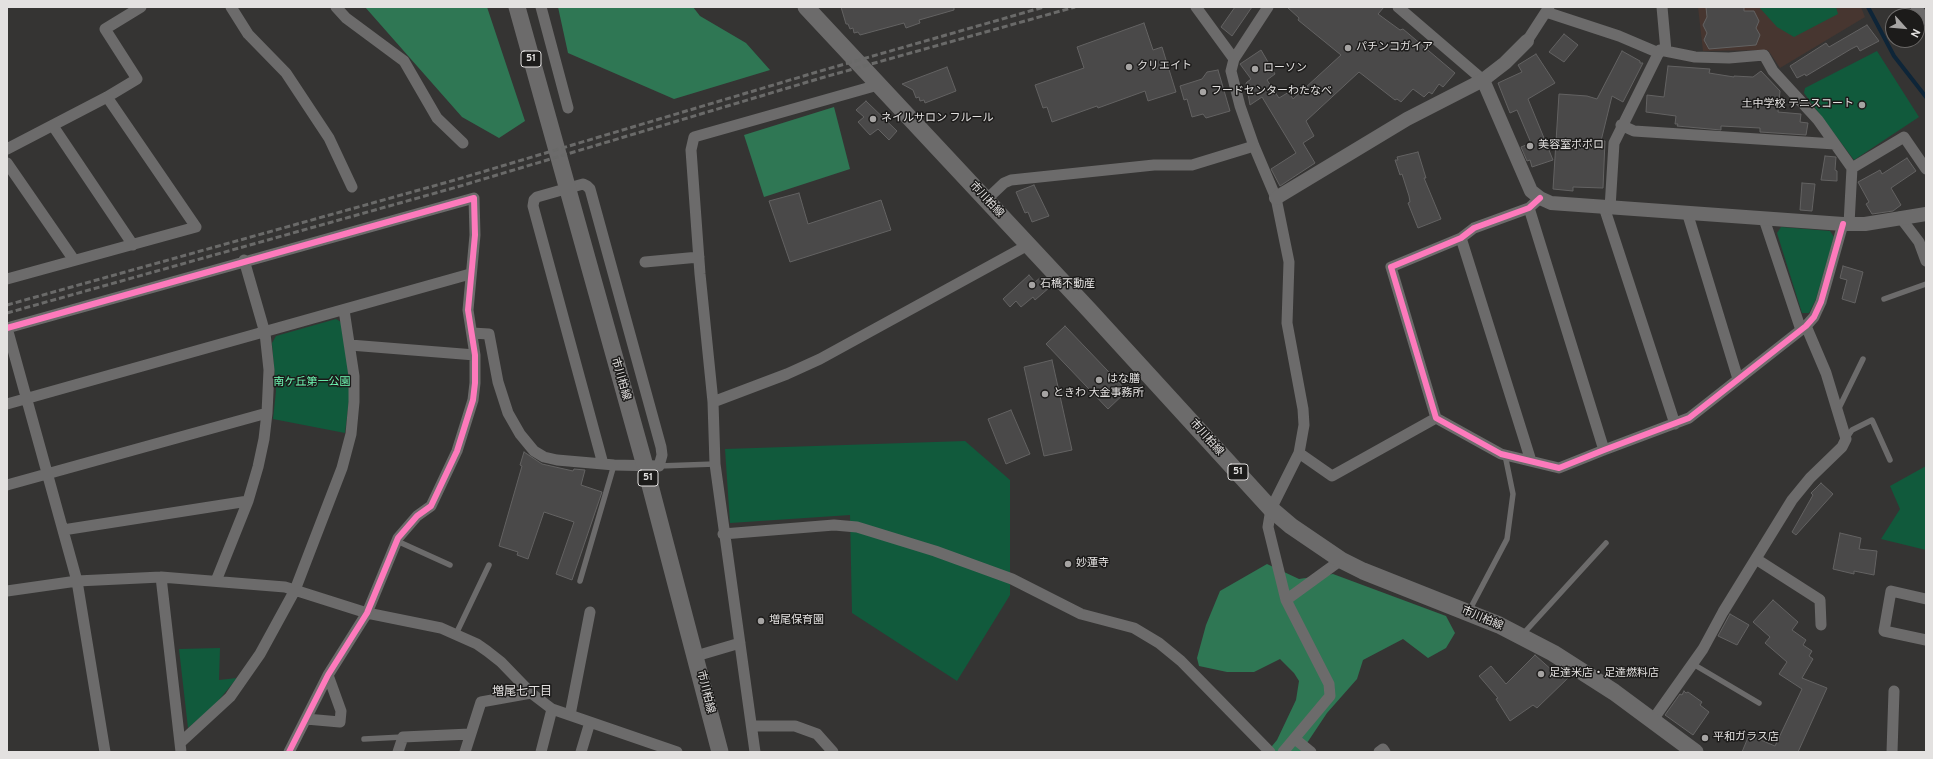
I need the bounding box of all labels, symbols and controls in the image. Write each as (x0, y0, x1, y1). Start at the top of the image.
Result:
north arrow (1885, 8, 1925, 48)
text: N (1907, 26, 1923, 40)
place label: パチンコガイア (1356, 41, 1433, 55)
marker: パチンコガイア (1343, 43, 1353, 53)
road number: 51 (521, 51, 541, 67)
place label: クリエイト (1137, 60, 1192, 74)
marker: クリエイト (1124, 62, 1134, 72)
place label: ローソン (1263, 62, 1307, 76)
marker: ローソン (1250, 64, 1260, 74)
place label: フードセンターわたなべ (1211, 85, 1332, 99)
marker: フードセンターわたなべ (1198, 87, 1208, 97)
place label: 土中学校 テニスコート (1741, 98, 1854, 112)
marker: 土中学校 テニスコート (1857, 100, 1867, 110)
place label: ネイルサロン フルール (881, 112, 994, 126)
marker: ネイルサロン フルール (868, 114, 878, 124)
place label: 美容室ポポロ (1538, 139, 1604, 153)
marker: 美容室ポポロ (1525, 141, 1535, 151)
street label: 市川柏線 (966, 179, 1006, 221)
place label: 石橋不動産 (1040, 278, 1095, 292)
marker: 石橋不動産 (1027, 280, 1037, 290)
street label: 市川柏線 (608, 356, 632, 402)
place label: はな膳 (1107, 373, 1140, 387)
marker: はな膳 (1094, 375, 1104, 385)
park label: 南ケ丘第一公園 (274, 376, 350, 390)
place label: ときわ 大金事務所 (1053, 387, 1144, 401)
marker: ときわ 大金事務所 (1040, 389, 1050, 399)
street label: 市川柏線 (1186, 417, 1226, 459)
road number: 51 (1228, 464, 1248, 480)
road number: 51 (638, 470, 658, 486)
place label: 妙蓮寺 (1076, 557, 1109, 571)
marker: 妙蓮寺 (1063, 559, 1073, 569)
street label: 市川柏線 (1459, 604, 1505, 634)
place label: 増尾保育園 (769, 614, 824, 628)
marker: 増尾保育園 (756, 616, 766, 626)
place label: 足達米店・足達燃料店 (1549, 667, 1659, 681)
street label: 市川柏線 (693, 669, 717, 715)
marker: 足達米店・足達燃料店 (1536, 669, 1546, 679)
district label: 増尾七丁目 (492, 686, 552, 700)
place label: 平和ガラス店 (1713, 731, 1779, 745)
marker: 平和ガラス店 (1700, 733, 1710, 743)

